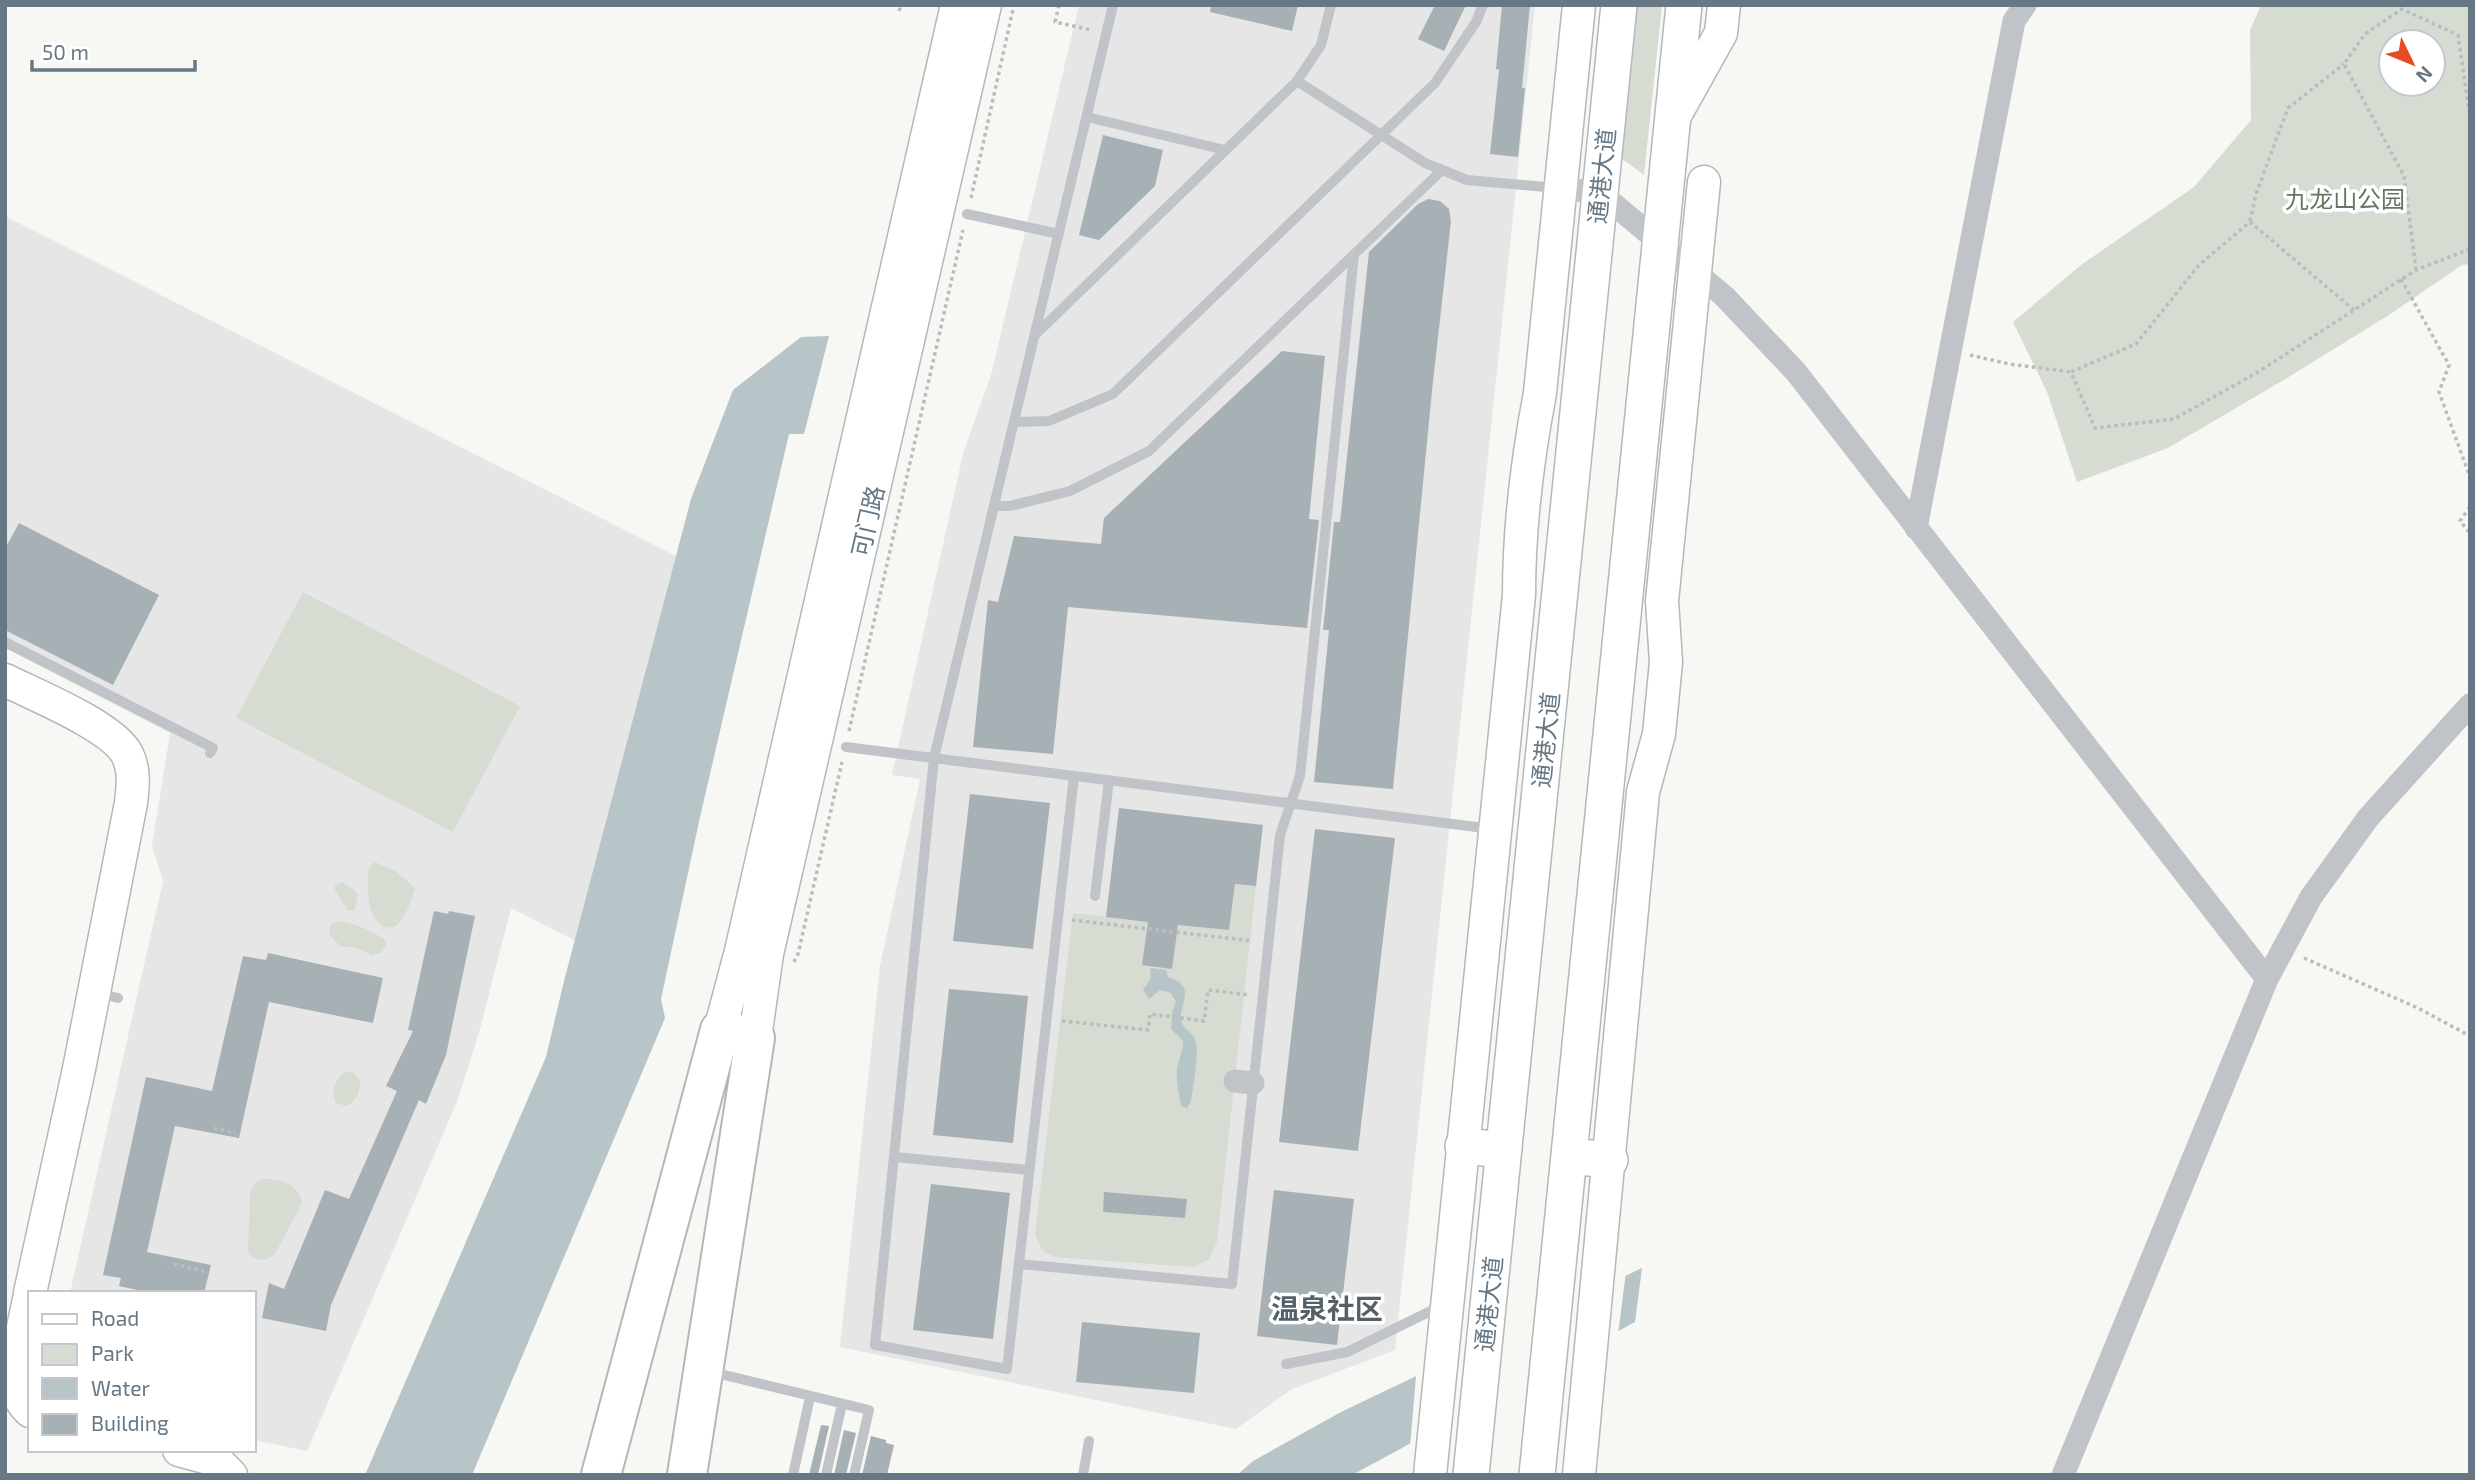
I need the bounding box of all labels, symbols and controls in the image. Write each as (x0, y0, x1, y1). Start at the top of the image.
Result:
scale bar (32, 28, 194, 72)
north arrow (2377, 28, 2447, 98)
text: 50 m (42, 39, 89, 64)
text: N (2412, 62, 2438, 88)
street label: 通港大道 (1582, 127, 1620, 225)
park label: 九龙山公园 (2285, 184, 2405, 213)
street label: 可门路 (845, 483, 889, 559)
street label: 通港大道 (1526, 691, 1564, 789)
street label: 通港大道 (1469, 1255, 1507, 1353)
legend (28, 1291, 256, 1452)
district label: 温泉社区 (1271, 1291, 1383, 1325)
text: Road (91, 1305, 139, 1330)
text: Park (91, 1340, 134, 1365)
text: Water (91, 1375, 150, 1400)
text: Building (91, 1410, 169, 1435)

